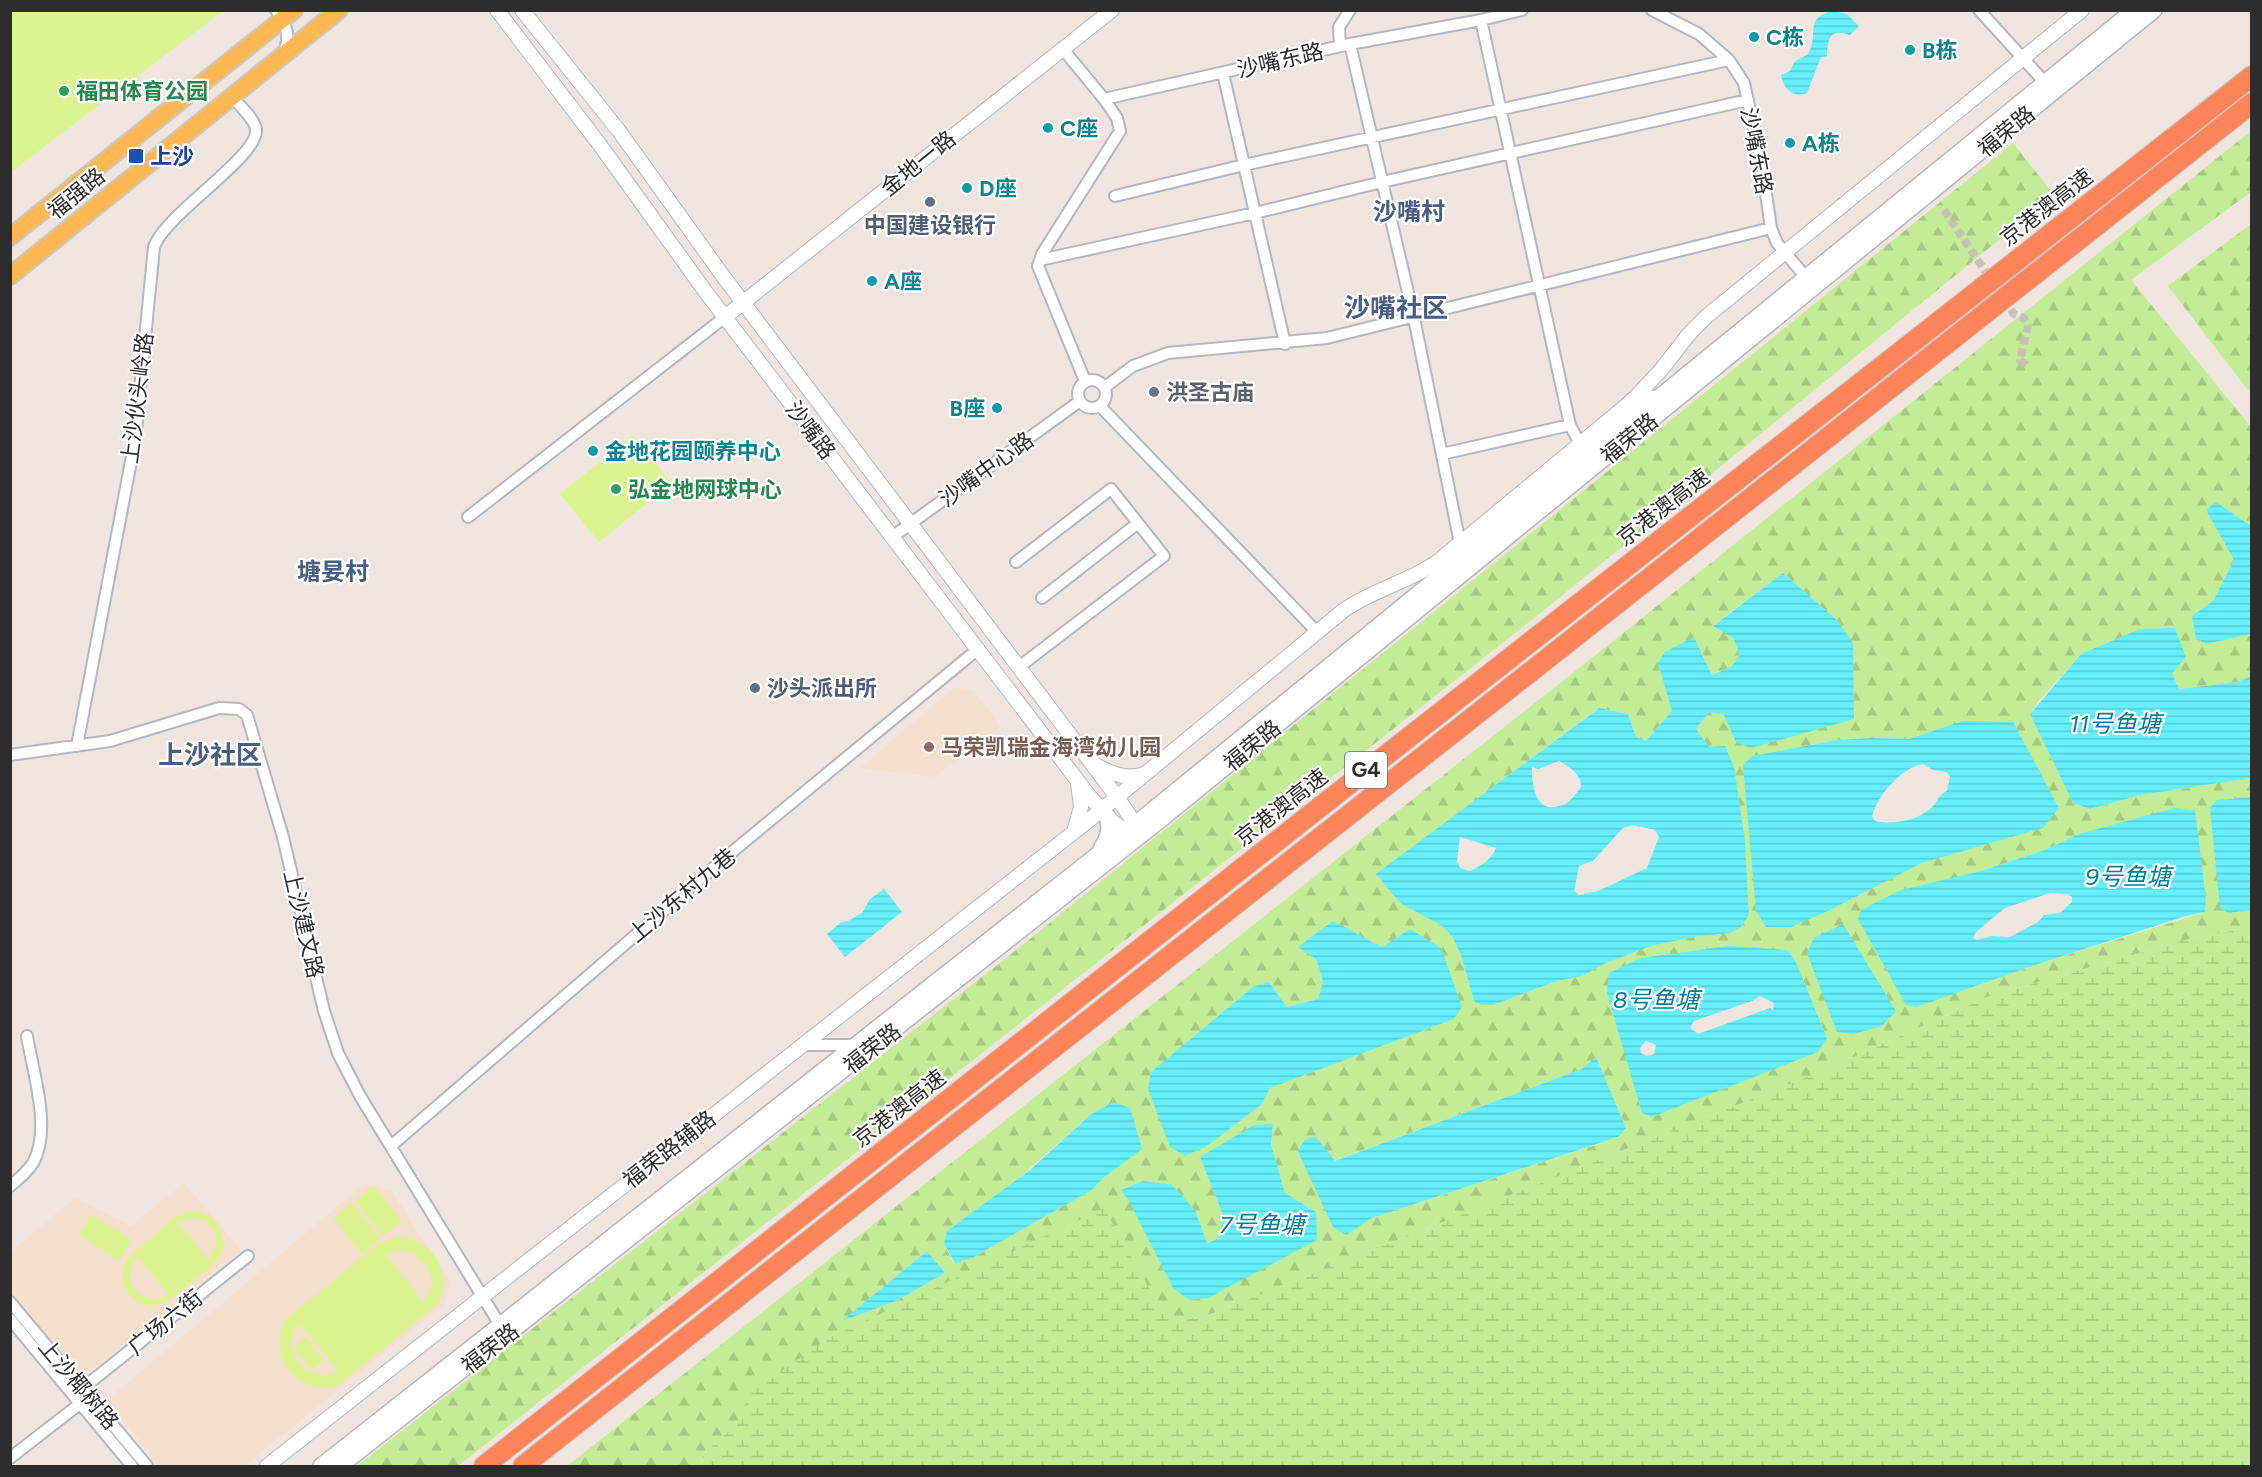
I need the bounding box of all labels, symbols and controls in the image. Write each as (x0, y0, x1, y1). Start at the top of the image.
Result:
place label: C栋 (1766, 24, 1804, 51)
marker: C栋 (1747, 30, 1761, 44)
street label: 沙嘴东路 (1234, 37, 1326, 84)
place label: B栋 (1922, 37, 1957, 64)
marker: B栋 (1903, 43, 1917, 57)
place label: 福田体育公园 (76, 78, 208, 105)
marker: 福田体育公园 (57, 84, 71, 98)
street label: 福荣路 (1972, 100, 2040, 163)
street label: 沙嘴东路 (1735, 105, 1778, 197)
place label: C座 (1060, 115, 1098, 142)
marker: C座 (1041, 121, 1055, 135)
street label: 金地一路 (876, 125, 961, 202)
place label: A栋 (1802, 130, 1840, 157)
marker: A栋 (1783, 136, 1797, 150)
place label: 上沙 (150, 143, 194, 170)
marker: 上沙 (127, 147, 145, 165)
street label: 福强路 (42, 162, 110, 225)
street label: 京港澳高速 (1995, 163, 2098, 252)
place label: D座 (979, 175, 1016, 202)
marker: D座 (960, 181, 974, 195)
marker: 中国建设银行 (923, 195, 937, 209)
district label: 沙嘴村 (1373, 197, 1445, 226)
place label: 中国建设银行 (864, 212, 996, 239)
place label: A座 (884, 268, 922, 295)
marker: A座 (865, 274, 879, 288)
district label: 沙嘴社区 (1344, 292, 1448, 324)
street label: 上沙伙头岭路 (116, 331, 159, 465)
place label: 洪圣古庙 (1166, 379, 1254, 406)
marker: 洪圣古庙 (1147, 385, 1161, 399)
place label: B座 (950, 395, 985, 422)
street label: 沙嘴路 (780, 396, 841, 465)
marker: B座 (990, 401, 1004, 415)
street label: 福荣路 (1595, 407, 1663, 470)
street label: 沙嘴中心路 (934, 426, 1039, 513)
place label: 金地花园颐养中心 (605, 438, 781, 465)
marker: 金地花园颐养中心 (586, 444, 600, 458)
street label: 京港澳高速 (1612, 463, 1715, 552)
place label: 弘金地网球中心 (628, 476, 782, 503)
marker: 弘金地网球中心 (609, 482, 623, 496)
district label: 塘妟村 (297, 557, 369, 586)
place label: 沙头派出所 (767, 675, 877, 702)
marker: 沙头派出所 (748, 681, 762, 695)
water label: 11号鱼塘 (2069, 709, 2165, 738)
street label: 福荣路 (1218, 714, 1286, 777)
place label: 马荣凯瑞金海湾幼儿园 (941, 734, 1161, 761)
district label: 上沙社区 (158, 739, 262, 771)
marker: 马荣凯瑞金海湾幼儿园 (922, 740, 936, 754)
road number: G4 (1345, 752, 1387, 788)
street label: 京港澳高速 (1230, 763, 1333, 852)
street label: 上沙东村九巷 (623, 843, 742, 948)
water label: 9号鱼塘 (2085, 862, 2175, 891)
street label: 上沙建文路 (278, 867, 329, 981)
water label: 8号鱼塘 (1613, 985, 1703, 1014)
street label: 福荣路 (838, 1017, 907, 1079)
street label: 京港澳高速 (848, 1064, 951, 1153)
street label: 福荣路辅路 (618, 1105, 721, 1194)
water label: 7号鱼塘 (1220, 1210, 1308, 1239)
street label: 广场六街 (123, 1284, 208, 1361)
street label: 福荣路 (456, 1317, 525, 1379)
street label: 上沙椰树路 (33, 1334, 124, 1435)

